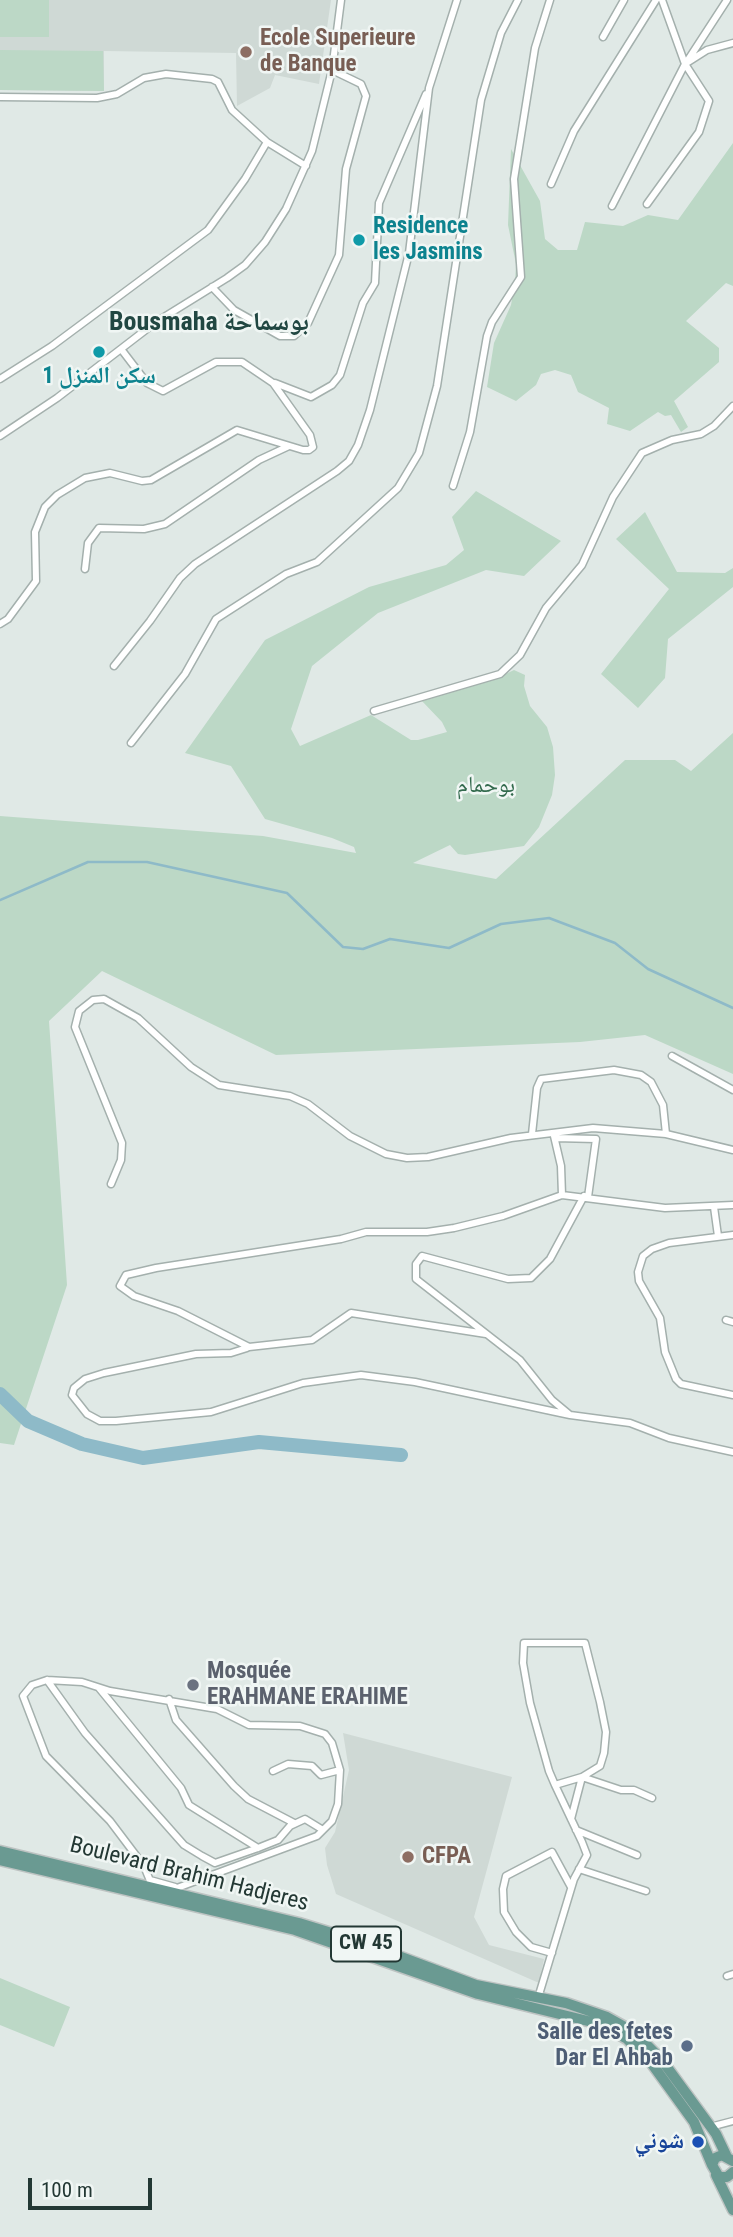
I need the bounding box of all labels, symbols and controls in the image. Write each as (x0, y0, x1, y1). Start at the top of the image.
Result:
place label: Ecole Superieure de Banque (260, 25, 415, 79)
marker: Ecole Superieure de Banque (238, 44, 254, 60)
place label: Residence les Jasmins (373, 213, 483, 267)
marker: Residence les Jasmins (351, 232, 367, 248)
district label: Bousmaha بوسماحة (109, 307, 309, 339)
marker: سكن المنزل 1 (91, 344, 107, 360)
place label: سكن المنزل 1 (42, 363, 156, 391)
park label: بوحمام (457, 772, 515, 800)
place label: Mosquée ERAHMANE ERAHIME (207, 1658, 408, 1712)
marker: Mosquée ERAHMANE ERAHIME (185, 1677, 201, 1693)
street label: Boulevard Brahim Hadjeres (67, 1832, 311, 1918)
place label: CFPA (422, 1843, 471, 1871)
marker: CFPA (400, 1849, 416, 1865)
road number: CW 45 (331, 1926, 401, 1962)
place label: Salle des fetes Dar El Ahbab (537, 2019, 673, 2073)
marker: Salle des fetes Dar El Ahbab (679, 2038, 695, 2054)
place label: شوني (634, 2128, 684, 2156)
marker: شوني (690, 2134, 706, 2150)
scale bar (32, 2164, 156, 2208)
text: 100 m (41, 2178, 93, 2202)

